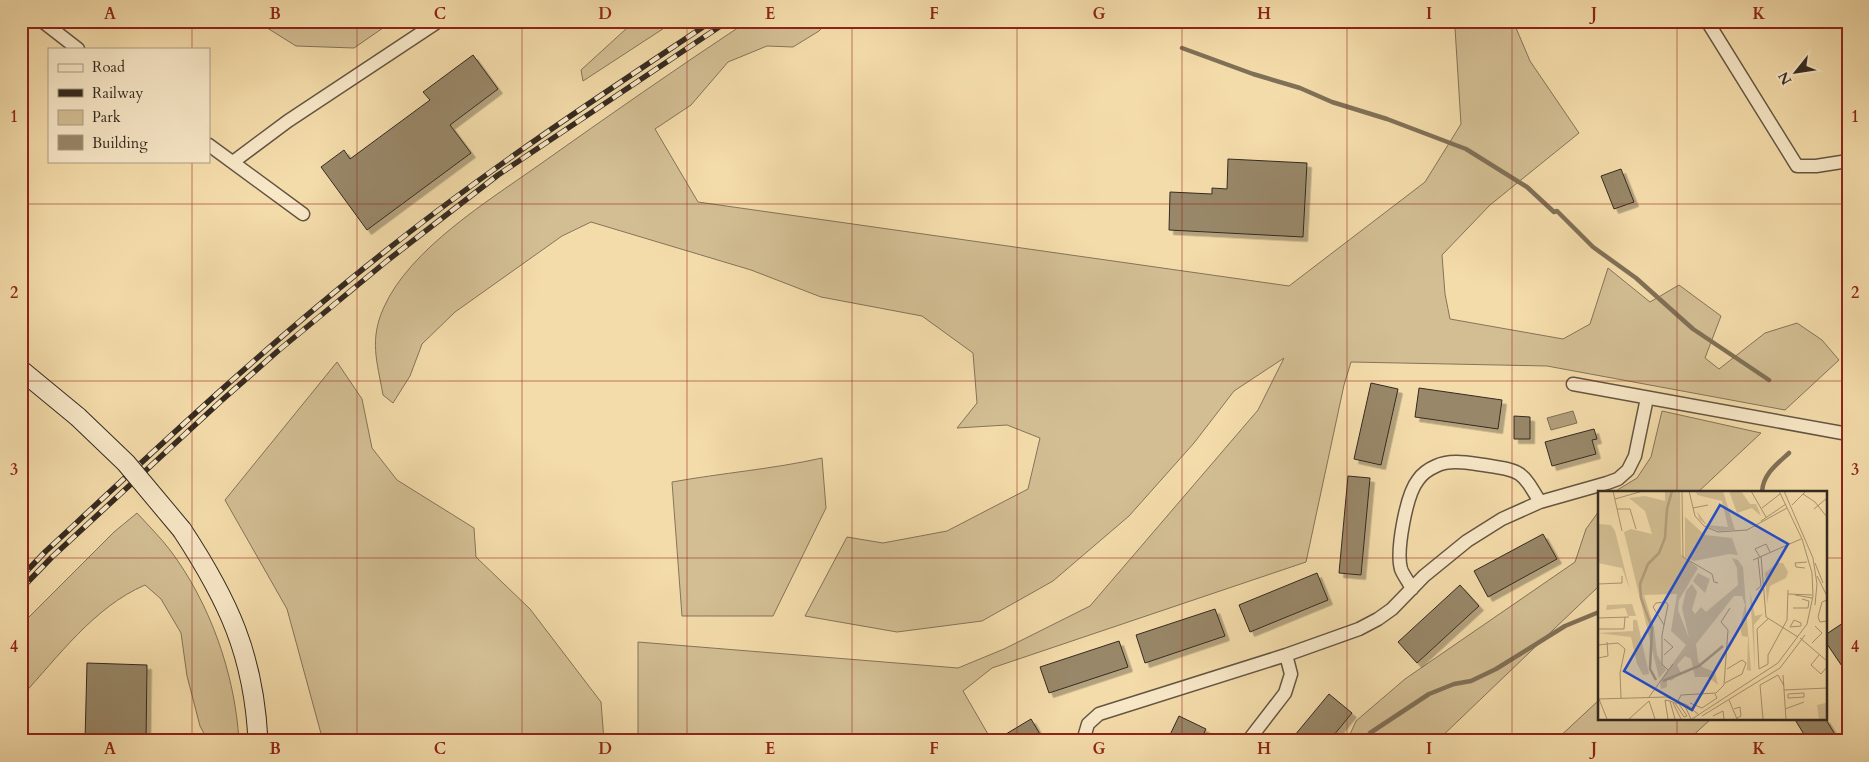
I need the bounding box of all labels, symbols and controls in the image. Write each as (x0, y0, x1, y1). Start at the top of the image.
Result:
text: A (104, 3, 116, 25)
text: B (269, 3, 281, 25)
text: C (434, 3, 446, 25)
text: D (598, 3, 612, 25)
text: E (765, 3, 775, 25)
text: F (929, 3, 939, 25)
text: G (1092, 3, 1106, 25)
text: H (1257, 3, 1271, 25)
text: I (1426, 3, 1432, 25)
text: J (1589, 3, 1597, 25)
text: K (1753, 3, 1766, 25)
legend (48, 48, 210, 162)
north arrow (1772, 48, 1822, 98)
text: Road (92, 57, 125, 77)
text: N (1774, 68, 1796, 88)
text: Railway (92, 83, 143, 103)
text: 1 (10, 106, 18, 128)
text: 1 (1851, 106, 1859, 128)
text: Park (92, 107, 121, 127)
text: Building (92, 133, 148, 153)
text: 2 (10, 282, 18, 304)
text: 2 (1851, 282, 1859, 304)
text: 3 (10, 459, 18, 481)
text: 3 (1851, 459, 1859, 481)
inset map (1598, 491, 1826, 720)
text: 4 (10, 636, 18, 658)
text: 4 (1851, 636, 1859, 658)
text: A (104, 738, 116, 760)
text: B (269, 738, 281, 760)
text: C (434, 738, 446, 760)
text: D (598, 738, 612, 760)
text: E (765, 738, 775, 760)
text: F (929, 738, 939, 760)
text: G (1092, 738, 1106, 760)
text: H (1257, 738, 1271, 760)
text: I (1426, 738, 1432, 760)
text: J (1589, 738, 1597, 760)
text: K (1753, 738, 1766, 760)

